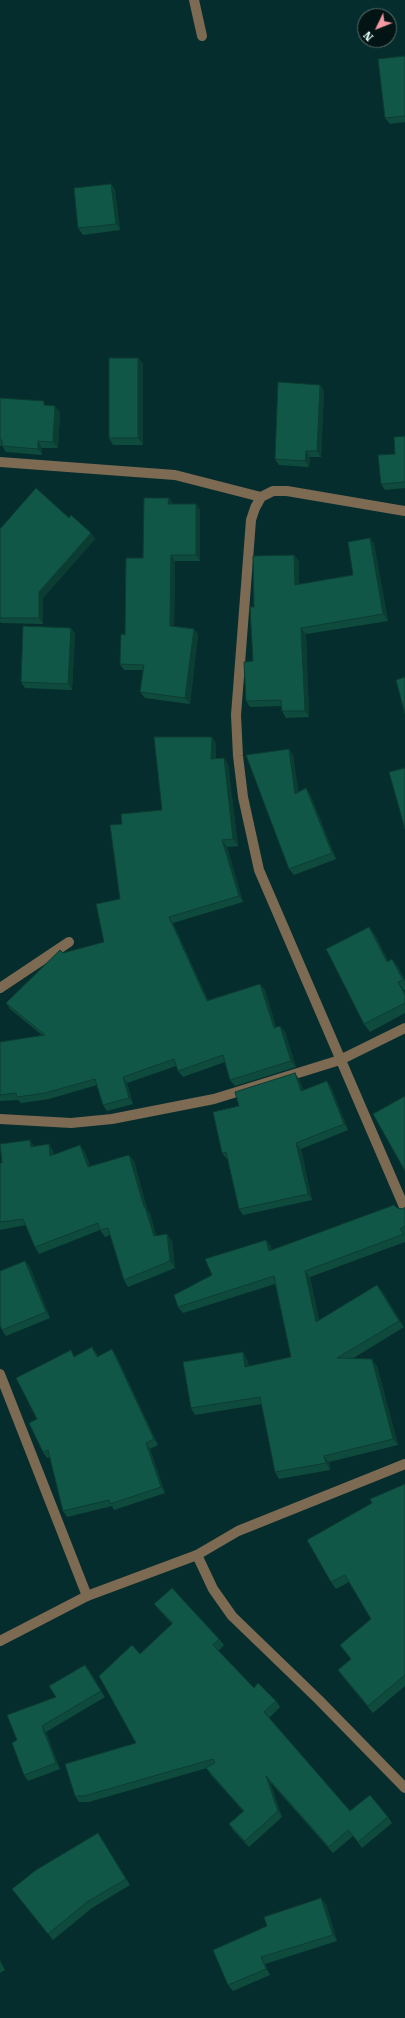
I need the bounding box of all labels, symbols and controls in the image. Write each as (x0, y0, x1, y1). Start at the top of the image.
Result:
north arrow (357, 8, 397, 48)
text: N (361, 28, 376, 43)

